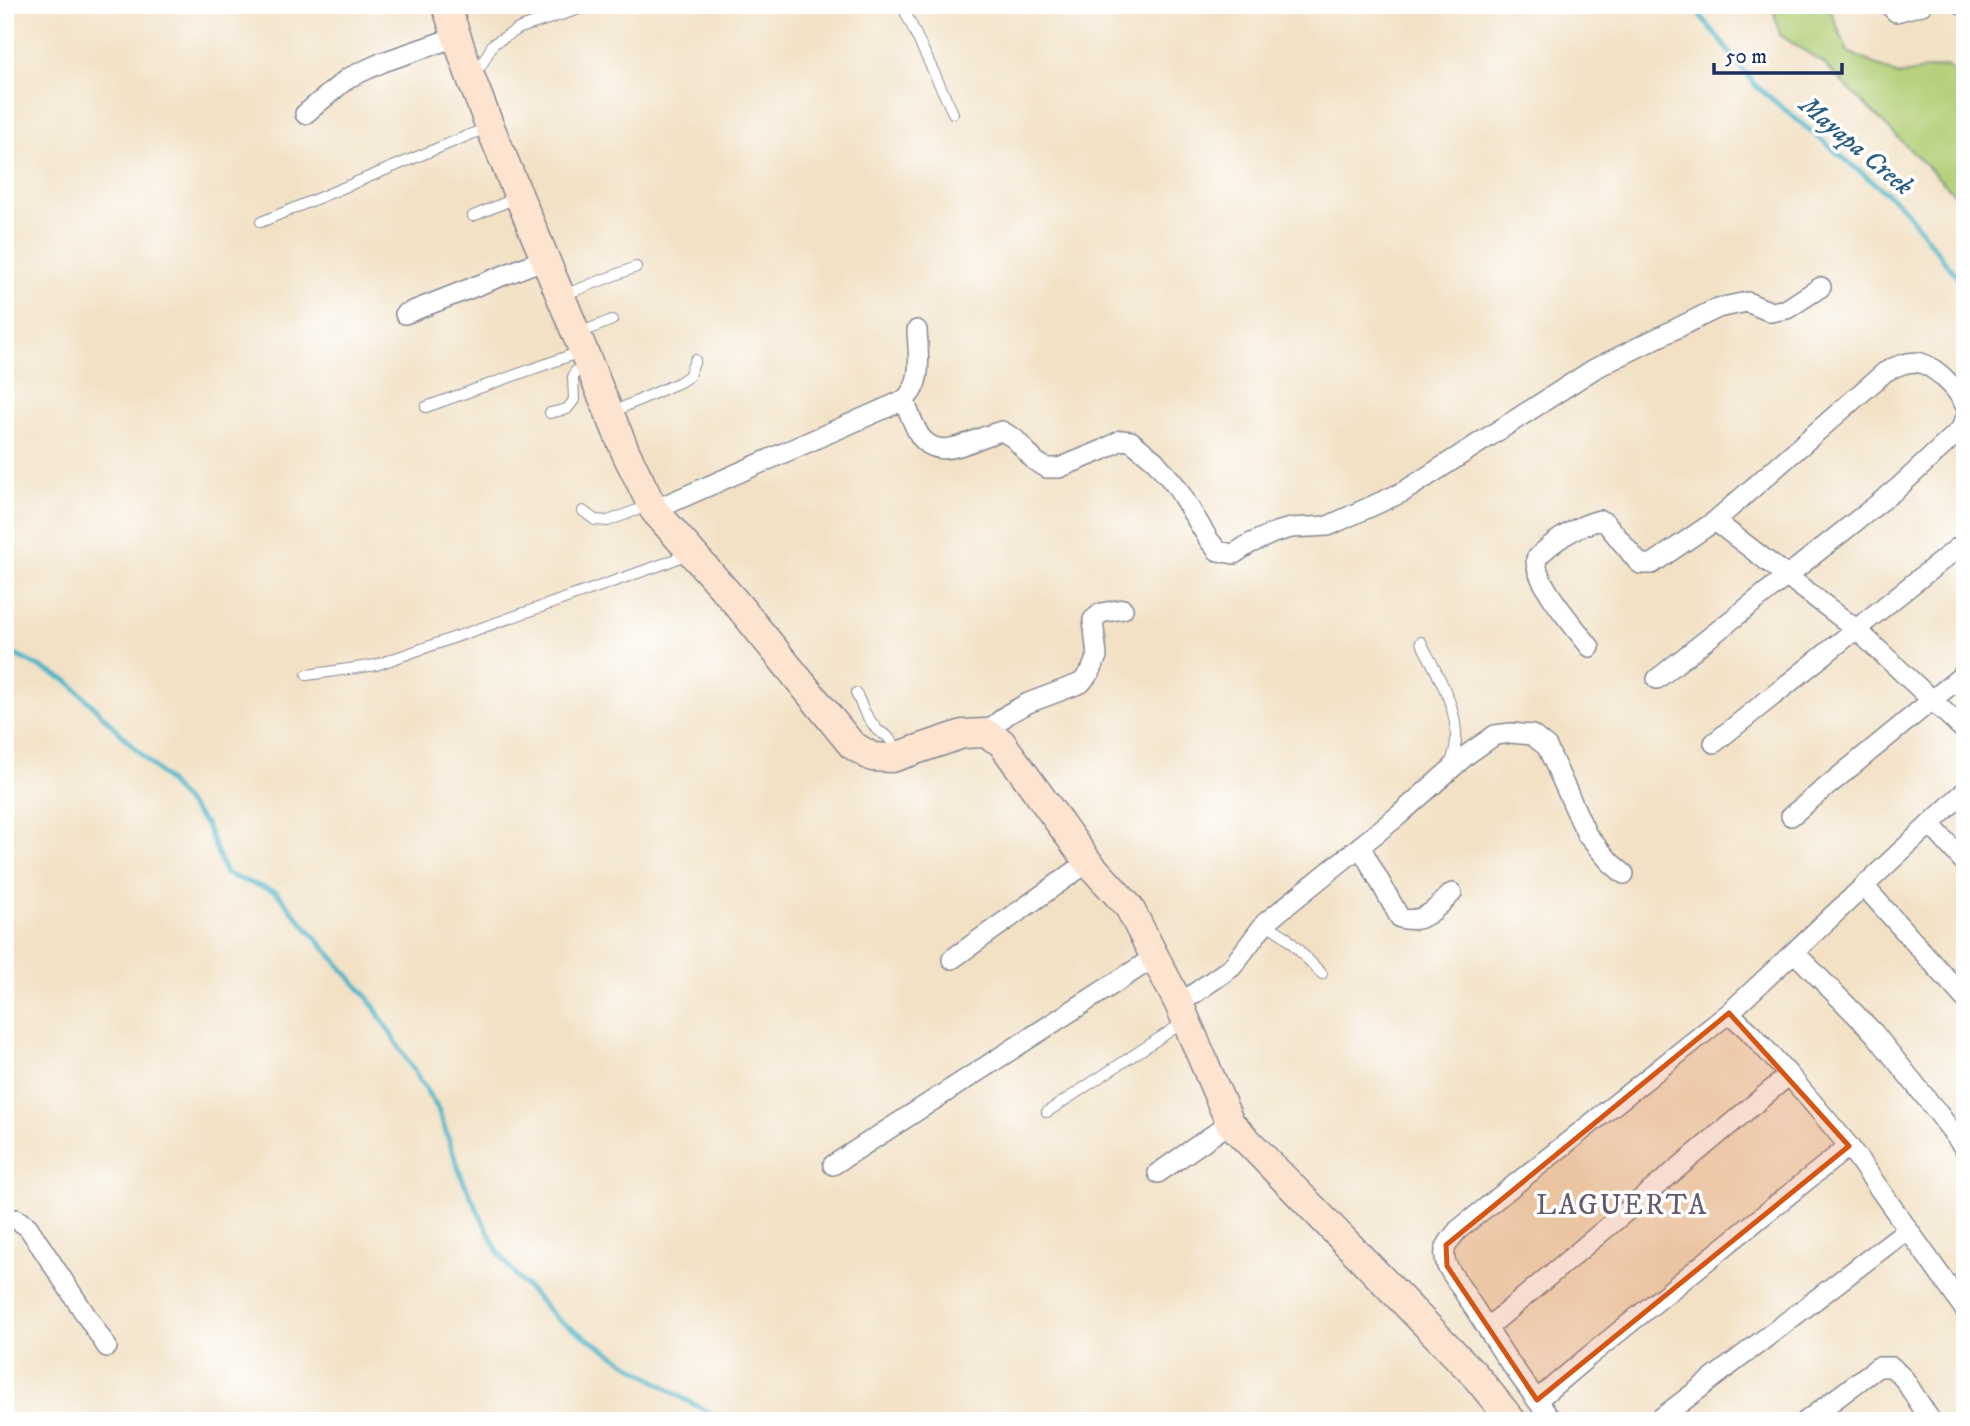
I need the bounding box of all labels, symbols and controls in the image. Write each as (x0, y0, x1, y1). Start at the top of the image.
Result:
scale bar (1714, 32, 1842, 76)
text: 50 m (1725, 44, 1767, 70)
water label: Mayapa Creek (1791, 88, 1920, 203)
district label: LAGUERTA (1536, 1188, 1708, 1223)

